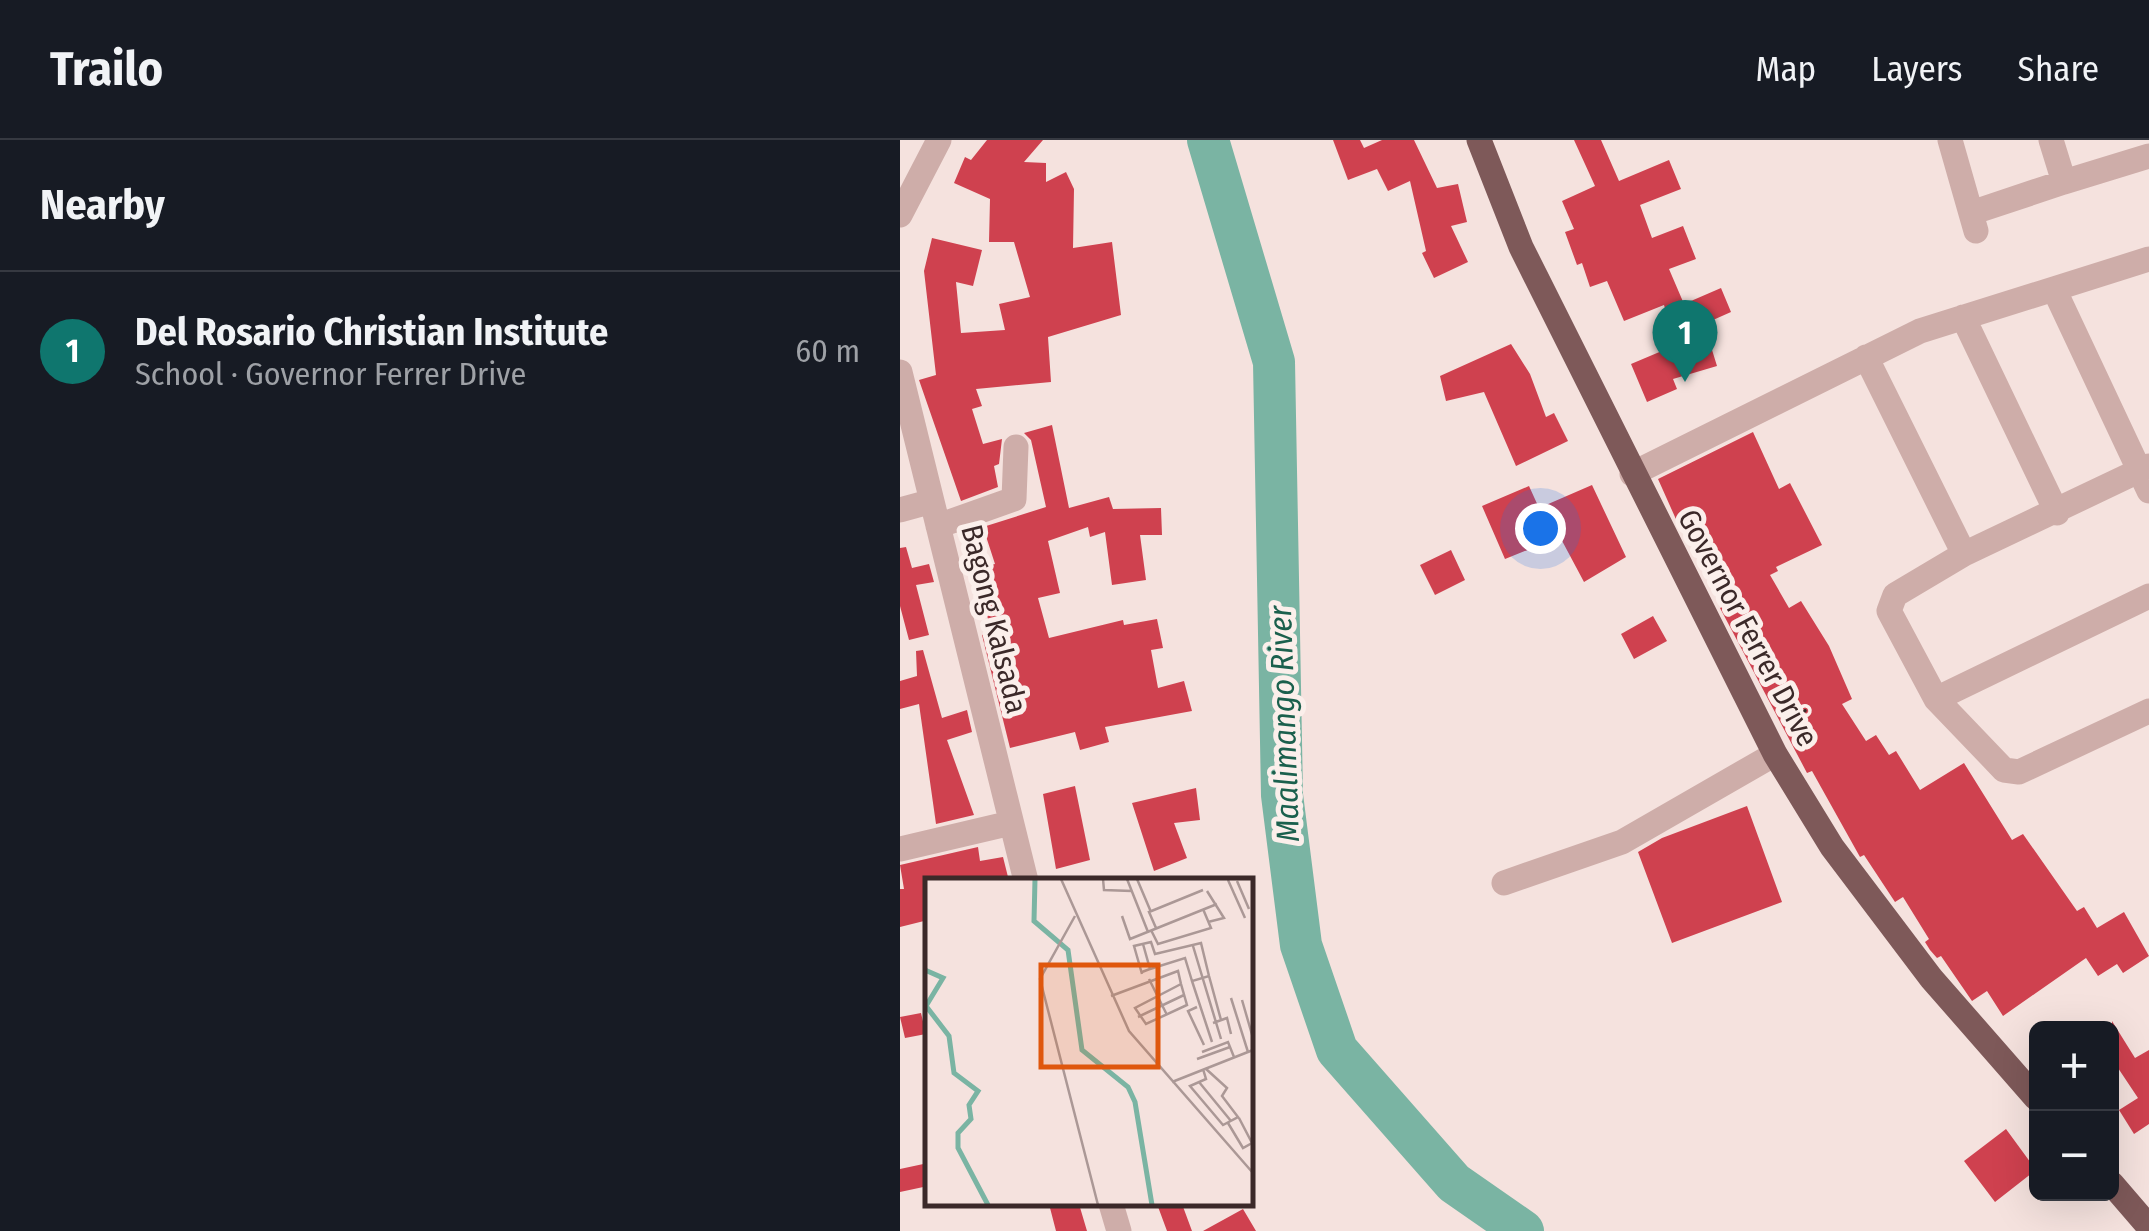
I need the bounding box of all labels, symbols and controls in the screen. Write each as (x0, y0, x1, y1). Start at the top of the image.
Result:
text: Trailo (50, 40, 163, 98)
text: Map (1756, 48, 1816, 90)
text: Layers (1871, 48, 1963, 90)
text: Share (2018, 48, 2099, 90)
text: Nearby (40, 180, 165, 230)
pin: 1 (1652, 300, 1718, 382)
text: Del Rosario Christian Institute (135, 309, 608, 355)
text: 1 (66, 332, 79, 370)
text: 60 m (795, 332, 860, 370)
text: School · Governor Ferrer Drive (135, 355, 526, 393)
your location (1515, 503, 1566, 554)
street label: Governor Ferrer Drive (1670, 503, 1826, 753)
street label: Bagong Kalsada (953, 521, 1035, 717)
water label: Maalimango River (1261, 604, 1307, 843)
inset map (925, 878, 1252, 1206)
map controls (2029, 1021, 2119, 1201)
button: + (2029, 1021, 2119, 1111)
button: − (2029, 1111, 2119, 1201)

